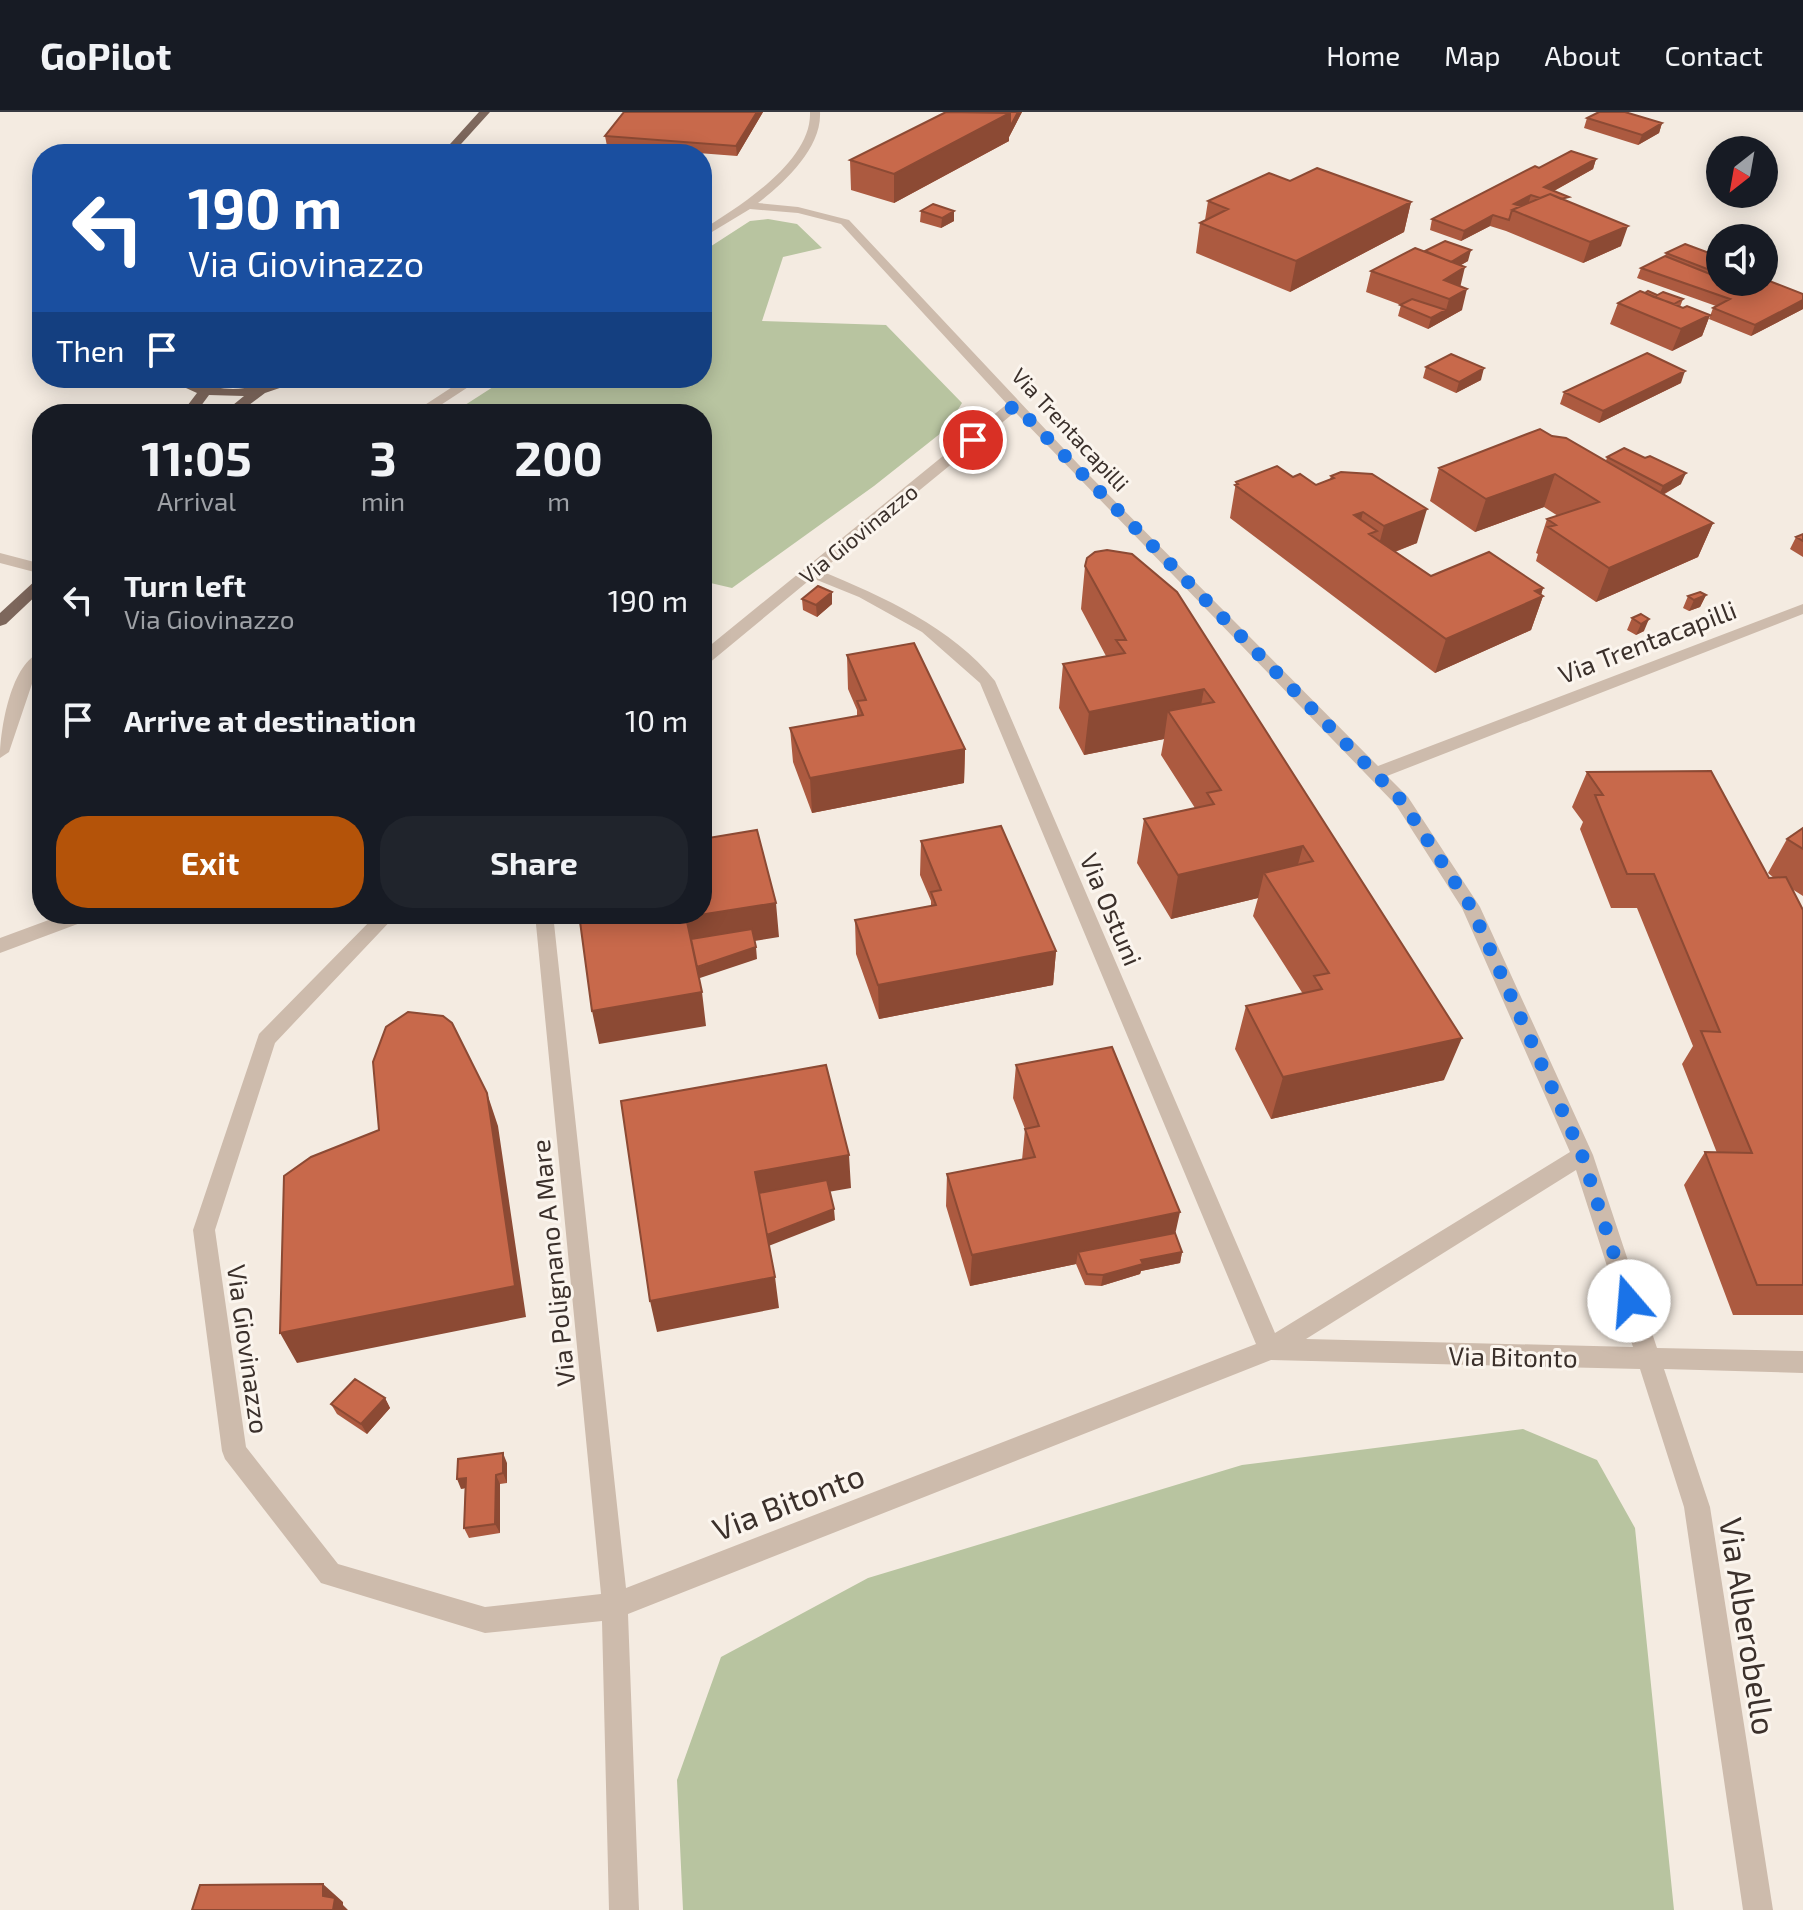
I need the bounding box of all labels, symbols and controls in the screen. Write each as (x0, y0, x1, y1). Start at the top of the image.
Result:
text: GoPilot (40, 32, 171, 78)
text: Home (1326, 38, 1400, 72)
text: Map (1444, 38, 1501, 72)
text: About (1545, 38, 1620, 72)
text: Contact (1664, 38, 1763, 72)
north arrow (1706, 136, 1778, 208)
map controls (1706, 136, 1778, 296)
text: 190 m (188, 173, 342, 240)
icon: left (56, 176, 160, 280)
button: sound (1706, 224, 1778, 296)
text: Via Giovinazzo (188, 241, 424, 284)
icon: arrive (140, 328, 184, 372)
text: Then (56, 332, 124, 368)
street label: Via Trentacapilli (1007, 362, 1135, 496)
pin (939, 406, 1007, 474)
icon: arrive (951, 418, 995, 462)
text: 11:05 (141, 428, 252, 486)
text: 3 (369, 428, 397, 486)
text: 200 (514, 428, 603, 486)
street label: Via Giovinazzo (794, 477, 922, 589)
text: Arrival (157, 485, 236, 516)
text: min (361, 485, 405, 516)
text: m (547, 485, 570, 516)
text: Turn left (124, 567, 246, 603)
icon: left (56, 578, 100, 622)
text: 190 m (608, 582, 688, 618)
street label: Via Trentacapilli (1554, 593, 1740, 689)
text: Via Giovinazzo (124, 603, 295, 634)
icon: arrive (56, 698, 100, 742)
text: Arrive at destination (124, 702, 416, 738)
text: 10 m (625, 702, 688, 738)
button: Exit (56, 816, 364, 908)
button: Share (380, 816, 688, 908)
street label: Via Ostuni (1074, 848, 1150, 970)
street label: Via Polignano A Mare (524, 1138, 580, 1388)
position arrow (1587, 1259, 1671, 1343)
street label: Via Giovinazzo (222, 1262, 276, 1436)
street label: Via Bitonto (1448, 1339, 1578, 1373)
street label: Via Bitonto (707, 1455, 869, 1547)
street label: Via Alberobello (1713, 1515, 1785, 1737)

